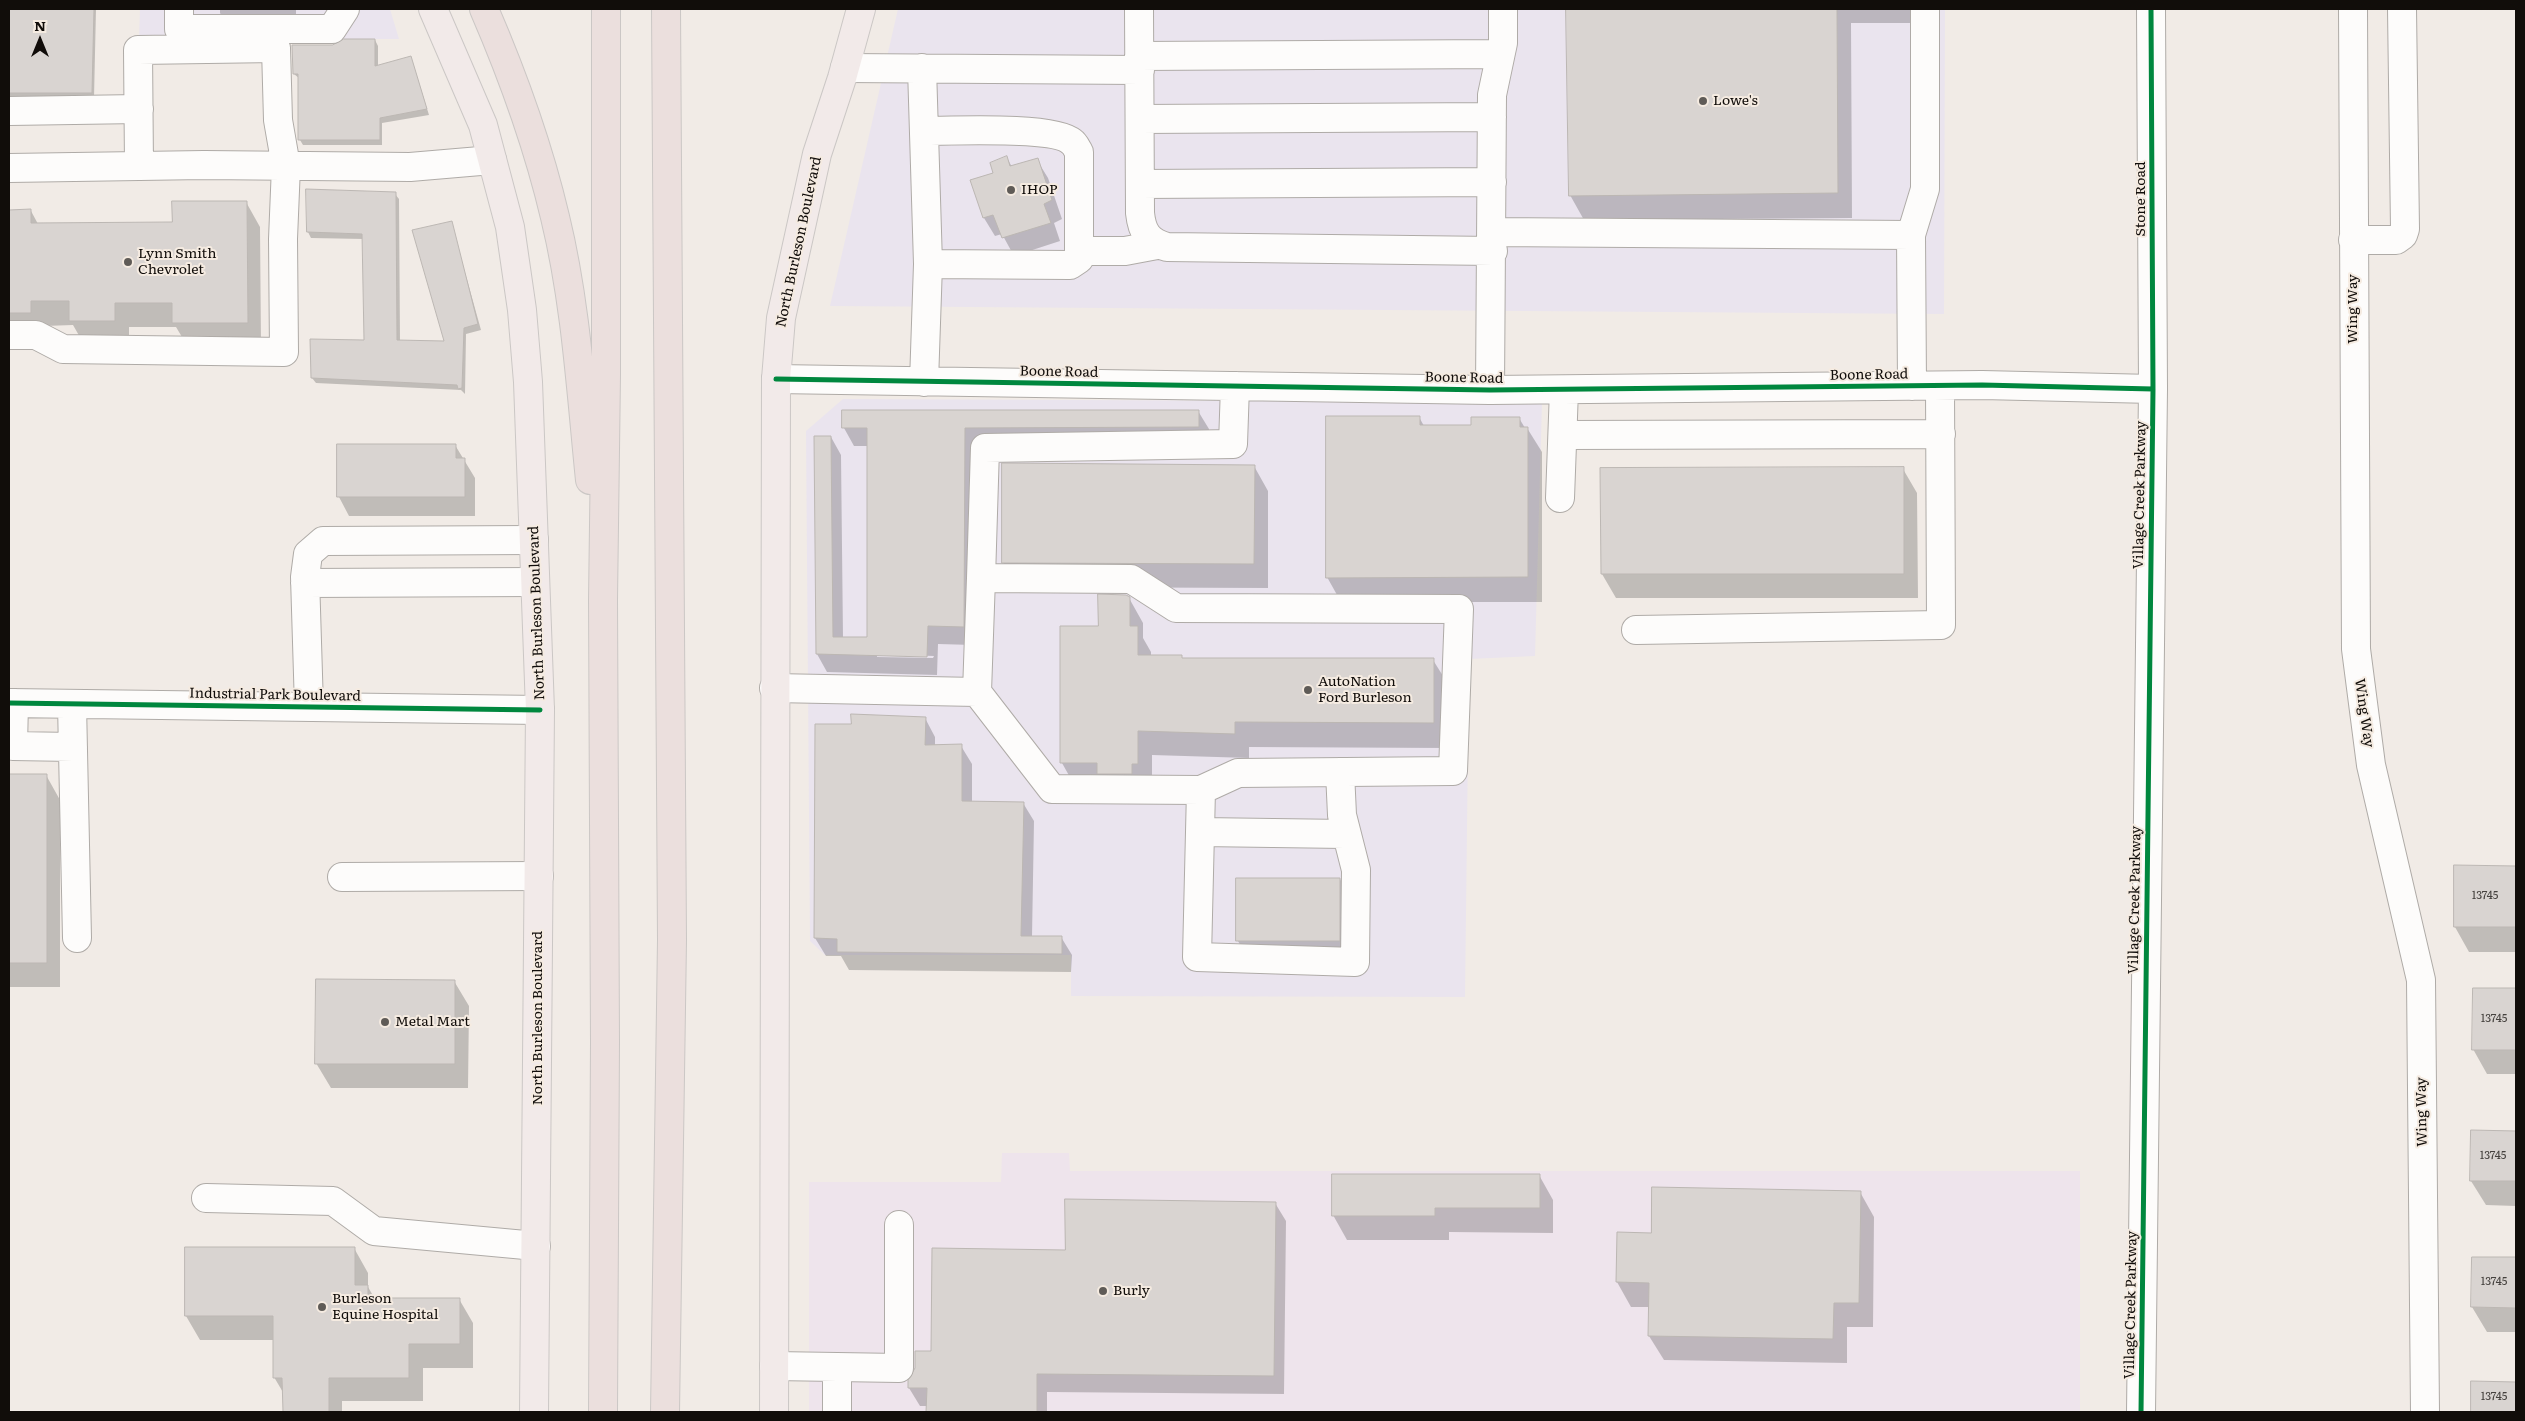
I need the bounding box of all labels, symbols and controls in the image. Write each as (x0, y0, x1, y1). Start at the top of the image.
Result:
north arrow (15, 15, 65, 65)
text: N (34, 15, 46, 35)
place label: Lowe's (1713, 93, 1758, 109)
marker: Lowe's (1697, 95, 1709, 107)
street label: North Burleson Boulevard (773, 155, 825, 329)
street label: Stone Road (2133, 161, 2149, 237)
place label: IHOP (1021, 182, 1058, 198)
marker: IHOP (1005, 184, 1017, 196)
place label: Lynn Smith Chevrolet (138, 246, 216, 278)
marker: Lynn Smith Chevrolet (122, 256, 134, 268)
street label: Wing Way (2345, 274, 2361, 344)
street label: Boone Road (1019, 363, 1099, 381)
street label: Boone Road (1829, 366, 1909, 384)
street label: Boone Road (1424, 369, 1504, 387)
street label: Village Creek Parkway (2130, 421, 2150, 569)
street label: North Burleson Boulevard (526, 526, 548, 700)
place label: AutoNation Ford Burleson (1318, 674, 1412, 706)
street label: Wing Way (2351, 677, 2377, 749)
marker: AutoNation Ford Burleson (1302, 684, 1314, 696)
street label: Industrial Park Boulevard (189, 685, 361, 705)
street label: Village Creek Parkway (2125, 826, 2145, 974)
house number: 13745 (2472, 889, 2498, 903)
street label: North Burleson Boulevard (530, 931, 546, 1105)
house number: 13745 (2481, 1012, 2507, 1026)
place label: Metal Mart (395, 1014, 470, 1030)
marker: Metal Mart (379, 1016, 391, 1028)
street label: Wing Way (2413, 1077, 2431, 1147)
house number: 13745 (2480, 1149, 2506, 1163)
street label: Village Creek Parkway (2121, 1231, 2141, 1379)
house number: 13745 (2481, 1275, 2507, 1289)
place label: Burly (1113, 1283, 1150, 1299)
marker: Burly (1097, 1285, 1109, 1297)
place label: Burleson Equine Hospital (332, 1291, 439, 1324)
marker: Burleson Equine Hospital (316, 1301, 328, 1313)
house number: 13745 (2481, 1390, 2507, 1404)

